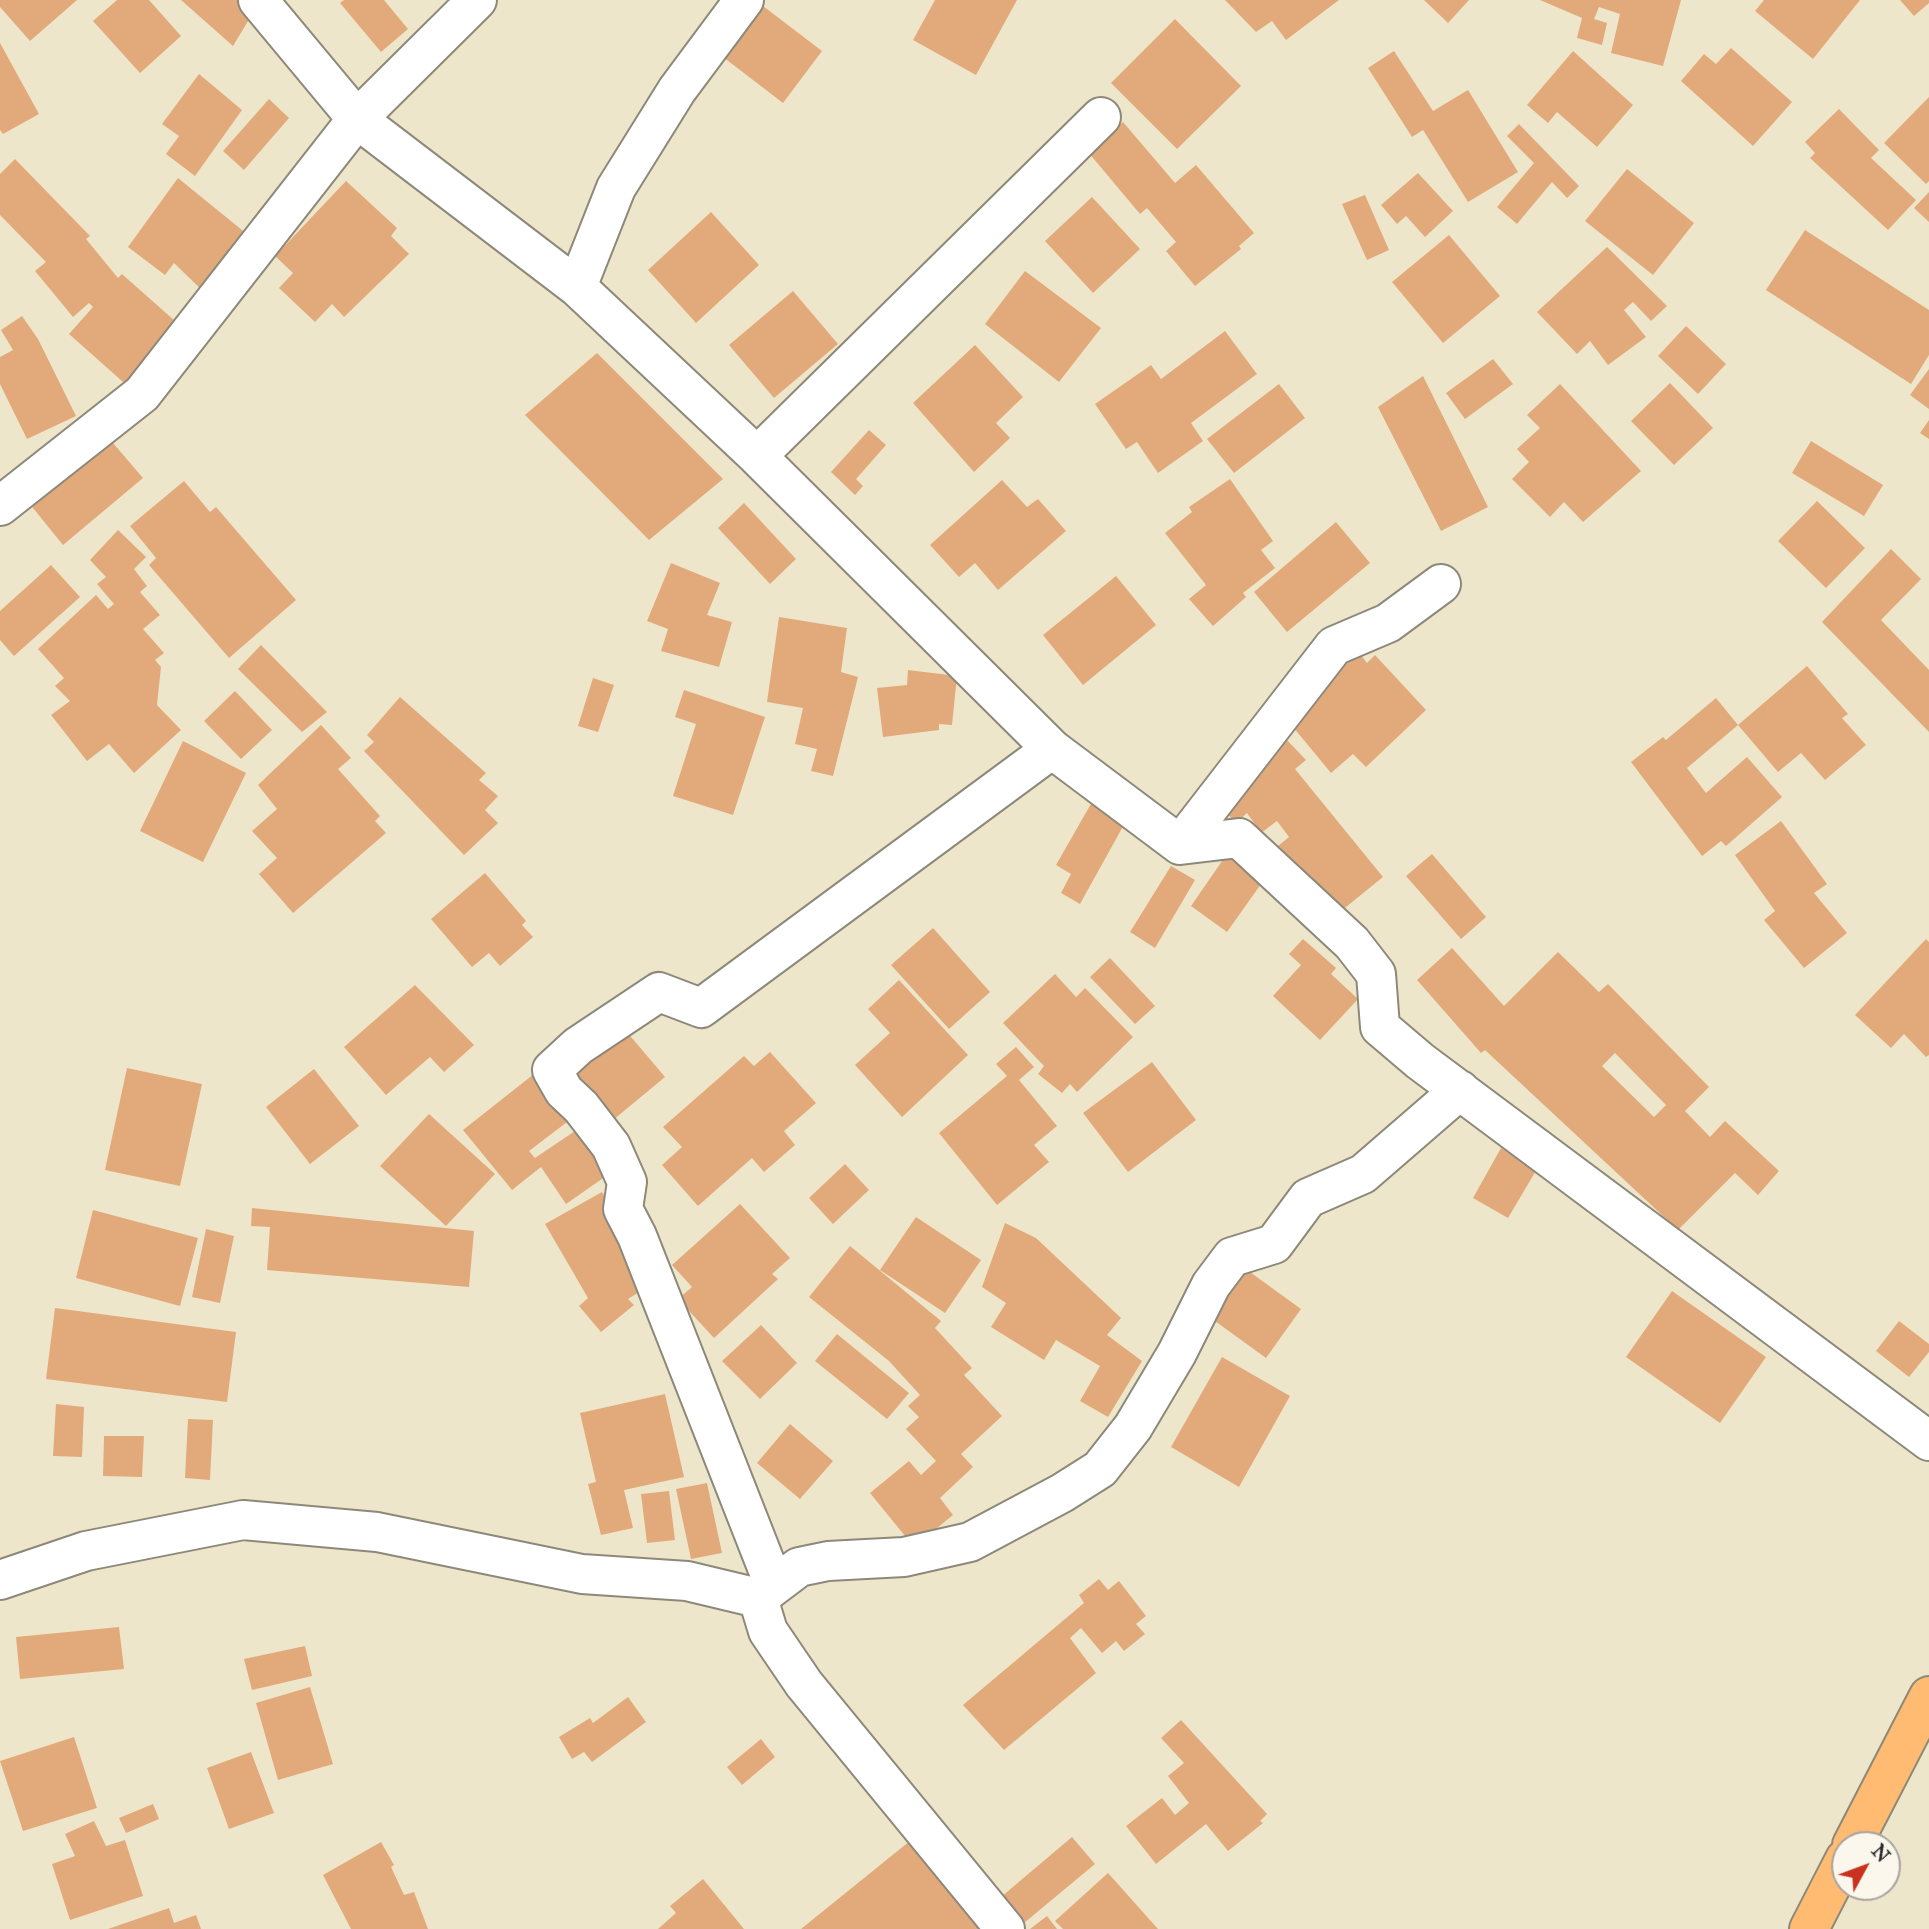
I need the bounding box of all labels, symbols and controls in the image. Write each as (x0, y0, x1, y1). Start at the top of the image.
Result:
north arrow (1831, 1831, 1901, 1901)
text: N (1867, 1840, 1895, 1867)

